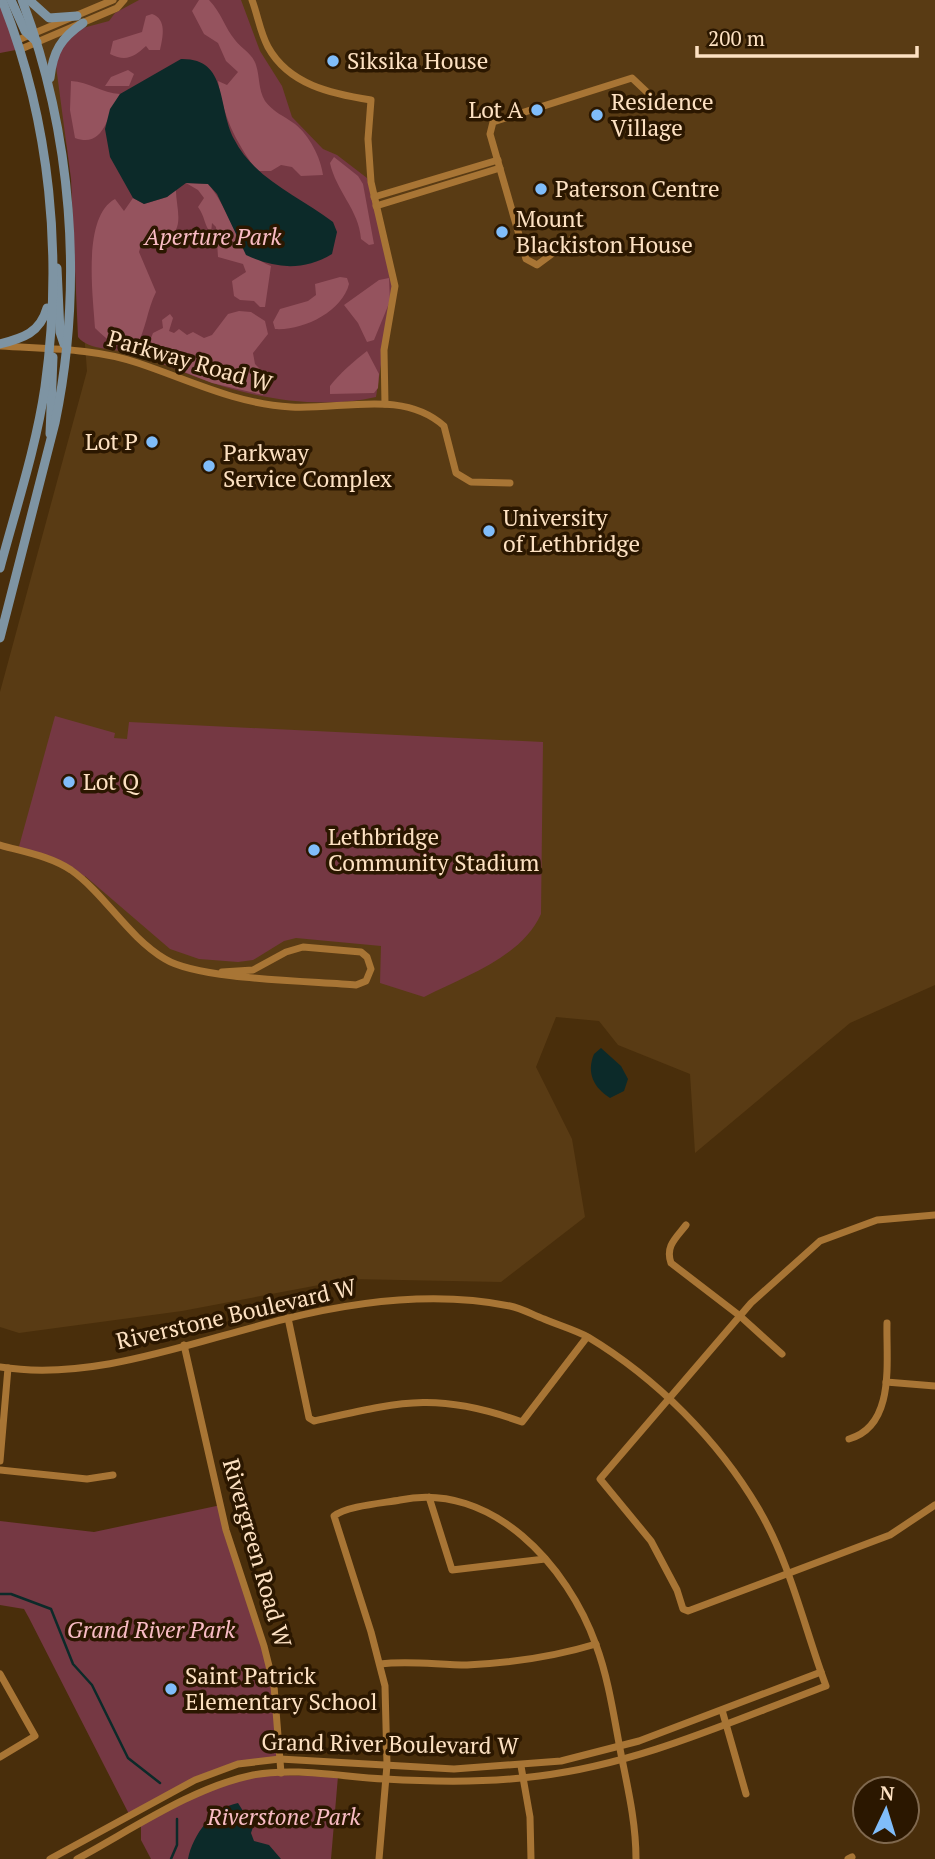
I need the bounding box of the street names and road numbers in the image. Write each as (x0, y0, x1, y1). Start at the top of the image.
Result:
street label: Parkway Road W (104, 322, 277, 399)
street label: Riverstone Boulevard W (113, 1271, 359, 1356)
street label: Rivergreen Road W (216, 1455, 299, 1651)
street label: Grand River Boulevard W (261, 1726, 519, 1761)

